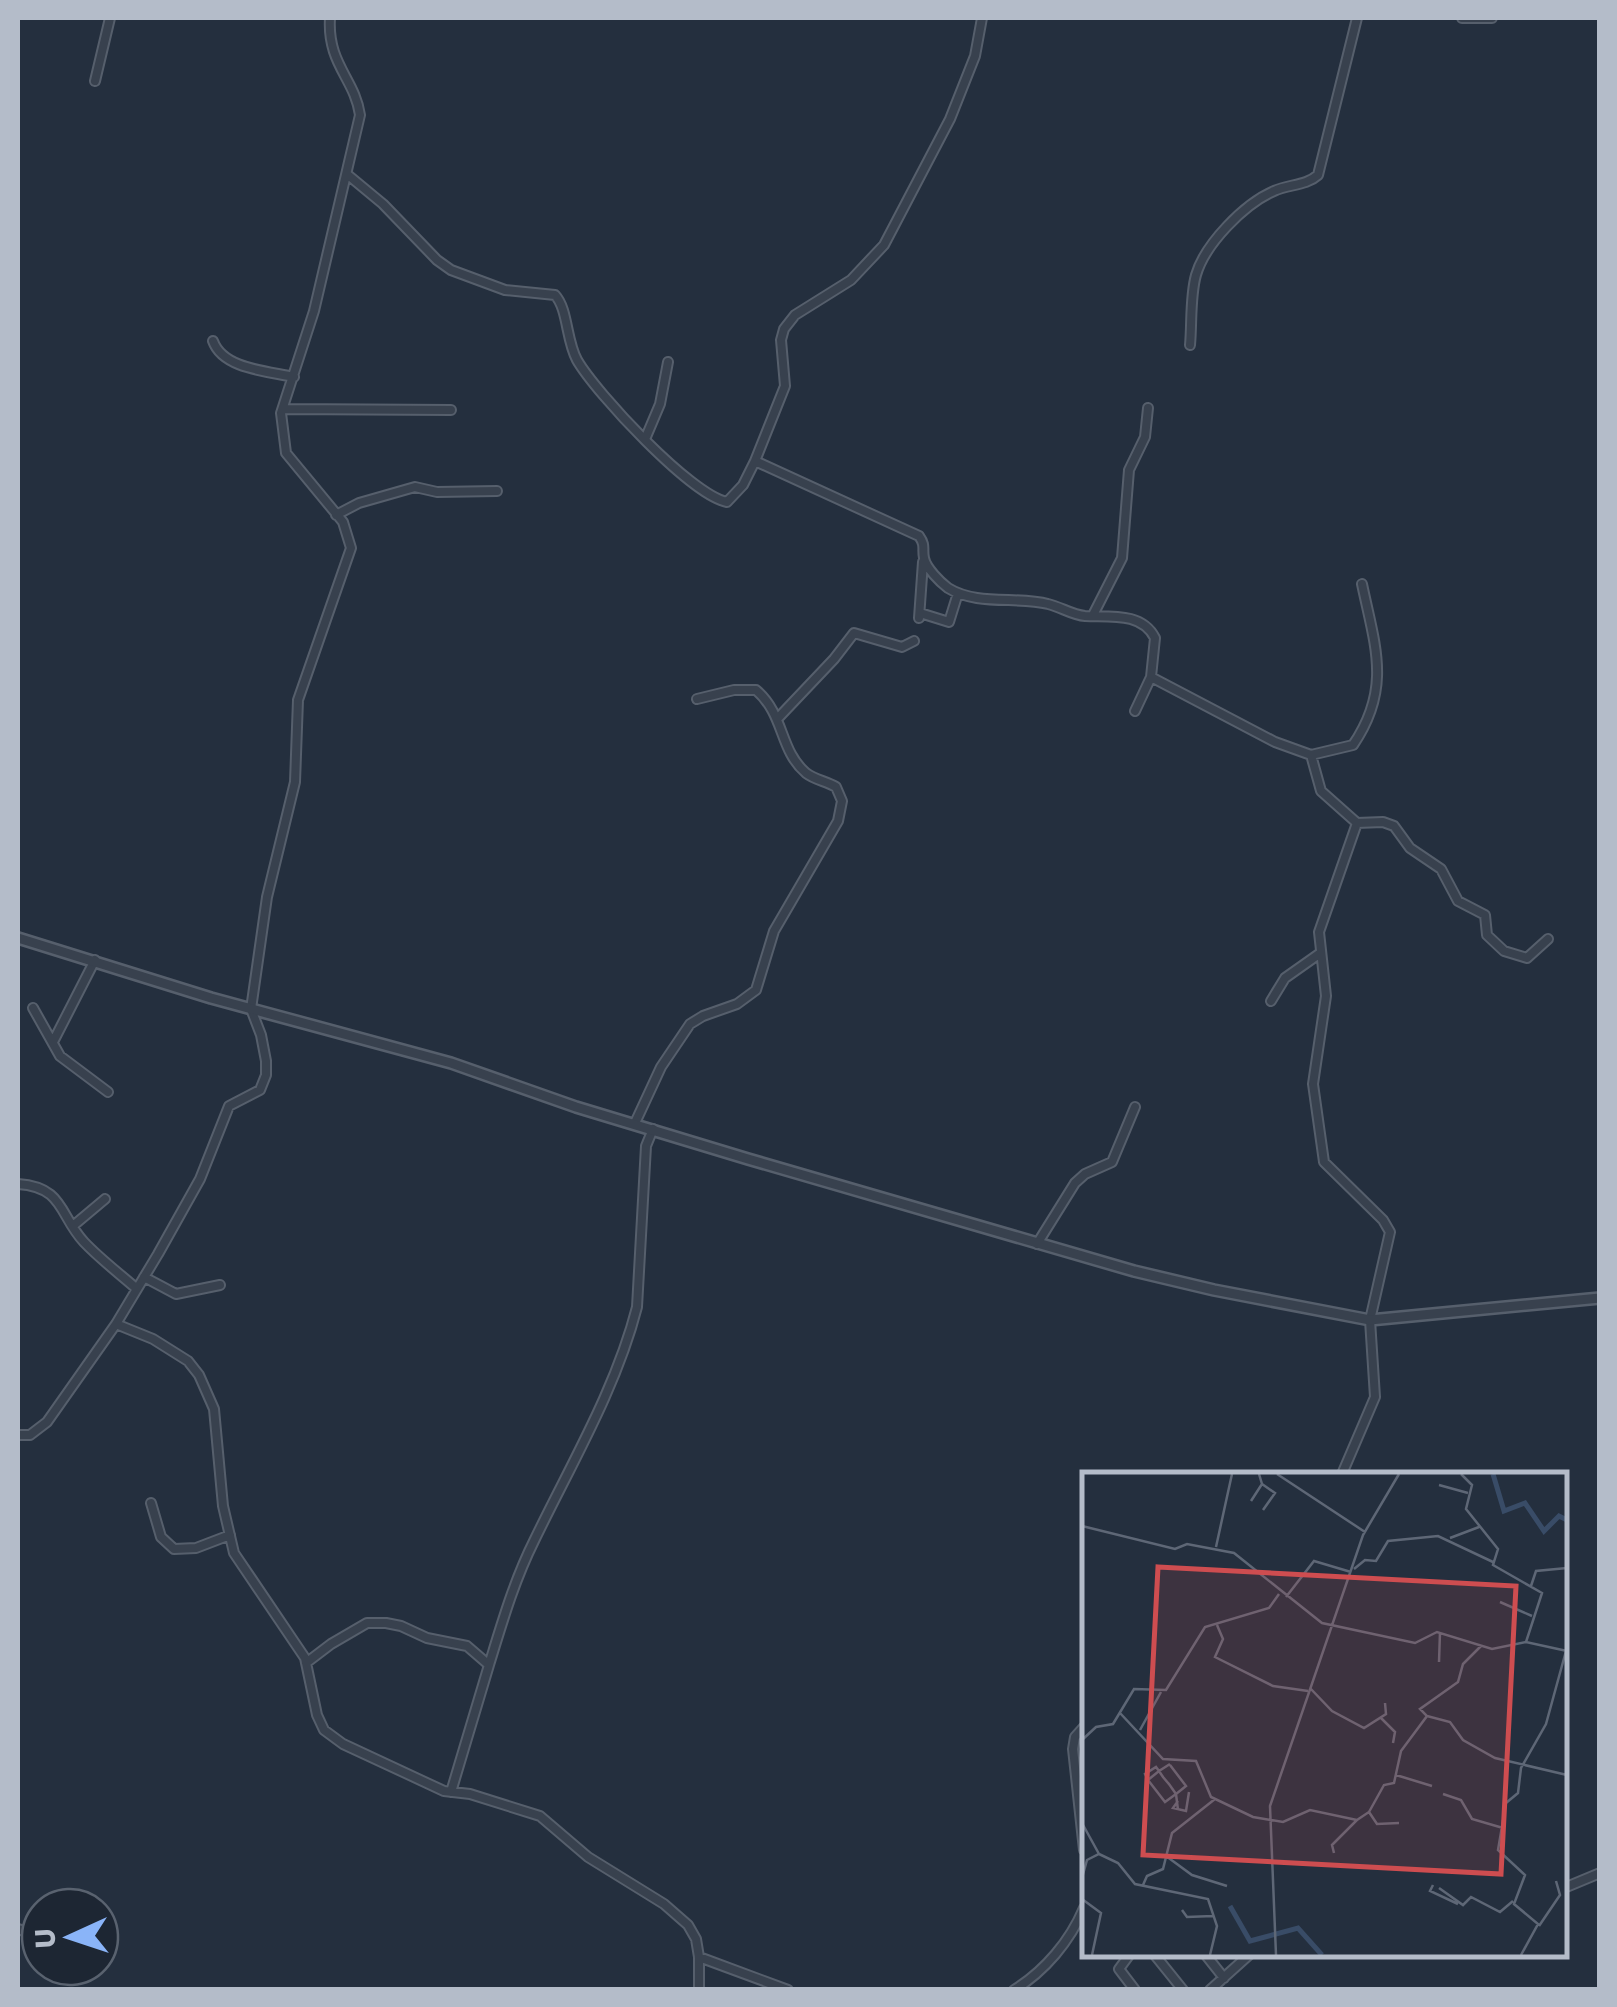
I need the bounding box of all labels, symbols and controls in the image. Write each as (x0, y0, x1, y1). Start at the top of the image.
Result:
inset map (1082, 1472, 1567, 1957)
north arrow (20, 1887, 120, 1987)
text: U (26, 1927, 66, 1949)

